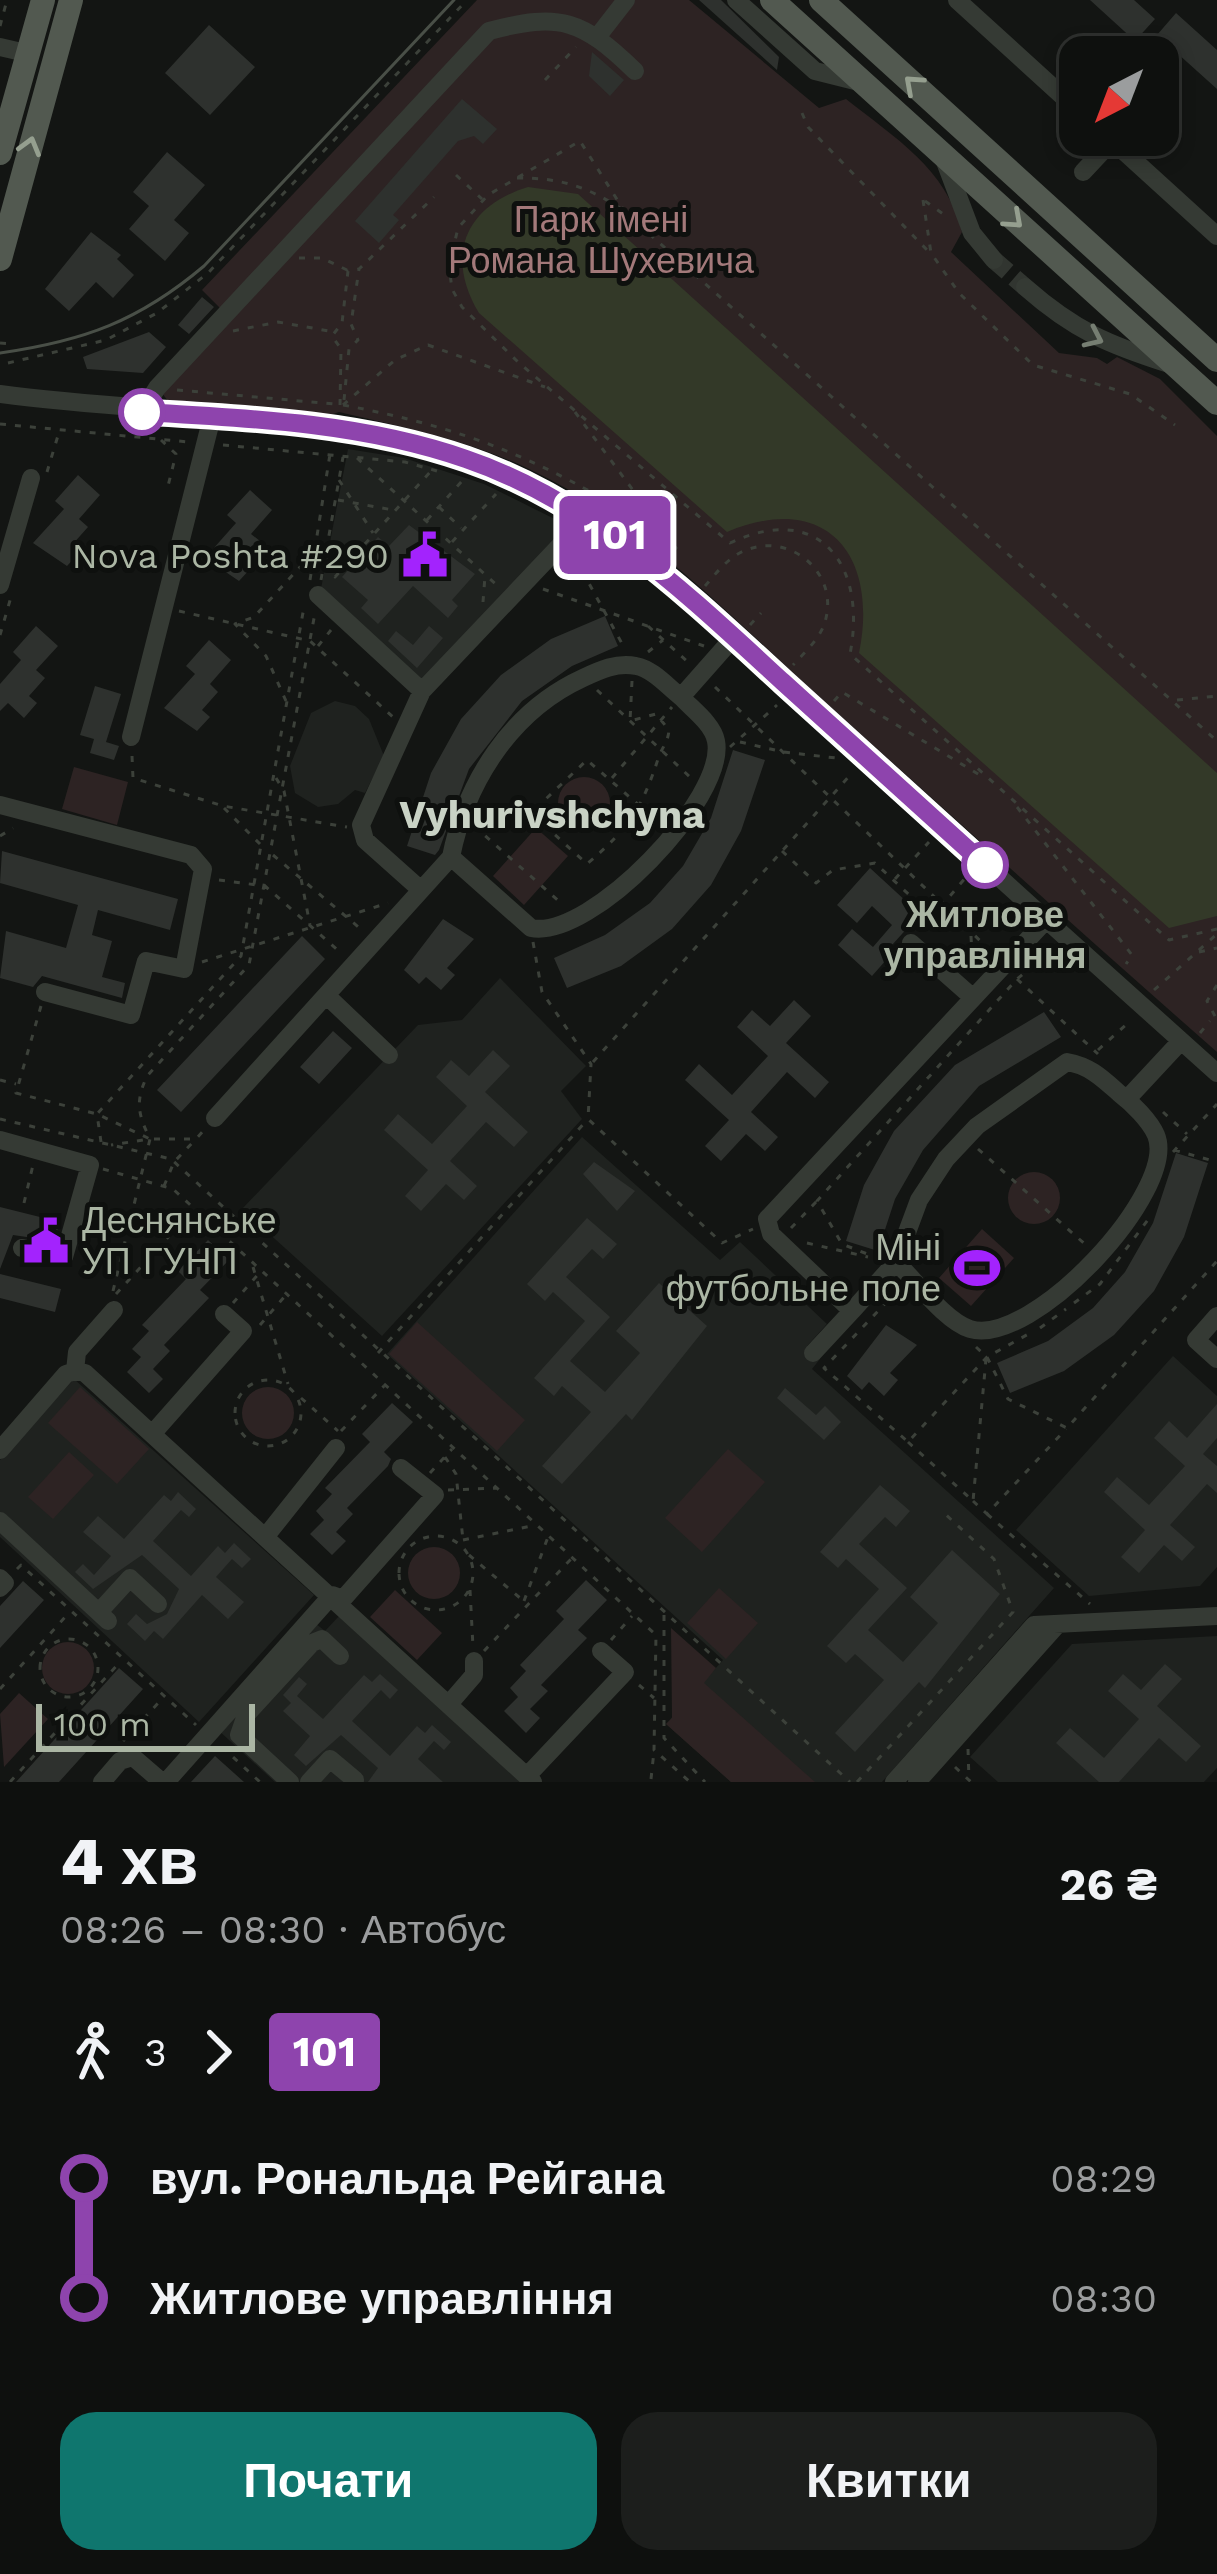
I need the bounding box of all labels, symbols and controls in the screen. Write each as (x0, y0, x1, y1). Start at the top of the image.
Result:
north arrow (1059, 36, 1179, 156)
map controls (1059, 36, 1179, 156)
one-way arrow (906, 77, 927, 98)
one-way arrow (16, 136, 41, 157)
park label: Парк імені Романа Шухевича (448, 199, 755, 282)
one-way arrow (1001, 205, 1022, 227)
one-way arrow (1082, 323, 1103, 347)
unlabelled marker (120, 390, 164, 434)
line badge: 101 (546, 496, 684, 574)
text: 101 (583, 510, 647, 559)
public building icon: Nova Poshta #290 (400, 530, 450, 580)
place label: Nova Poshta #290 (71, 535, 389, 577)
district label: Vyhurivshchyna (399, 792, 705, 837)
marker: Житлове управління (963, 843, 1007, 887)
place label: Житлове управління (884, 894, 1086, 977)
place label: Деснянське УП ГУНП (82, 1200, 277, 1283)
public building icon: Деснянське УП ГУНП (21, 1216, 71, 1266)
place label: Міні футбольне поле (666, 1227, 941, 1310)
sports icon: Міні футбольне поле (952, 1243, 1002, 1293)
scale bar (36, 1698, 255, 1751)
text: 100 m (54, 1705, 151, 1744)
text: 4 хв (60, 1823, 198, 1900)
text: 26 ₴ (1060, 1858, 1157, 1911)
text: 08:26 – 08:30 · Автобус (60, 1907, 506, 1952)
icon: walk (60, 2019, 126, 2085)
icon: forward (185, 2019, 251, 2085)
text: 101 (293, 2027, 356, 2076)
text: 3 (144, 2030, 167, 2075)
text: вул. Рональда Рейгана (150, 2152, 664, 2205)
text: 08:29 (1050, 2156, 1157, 2201)
text: Житлове управління (150, 2272, 614, 2325)
text: 08:30 (1050, 2276, 1157, 2321)
button: Почати (60, 2412, 597, 2550)
button: Квитки (621, 2412, 1157, 2550)

